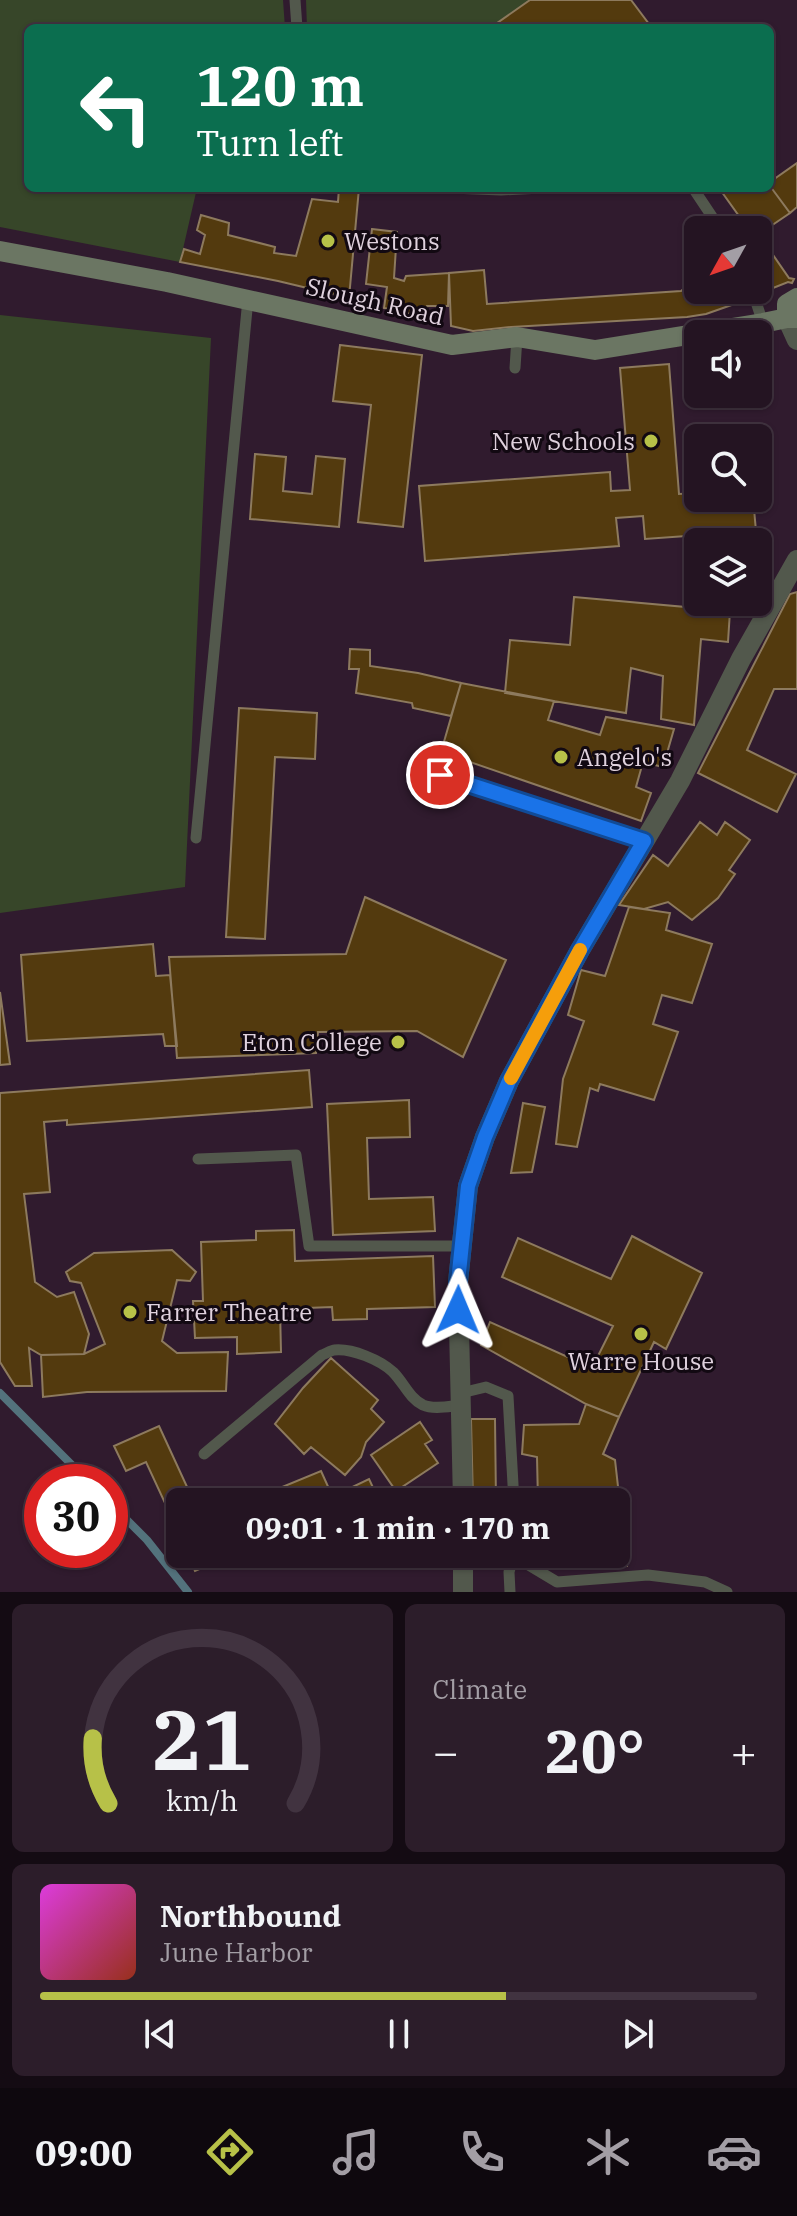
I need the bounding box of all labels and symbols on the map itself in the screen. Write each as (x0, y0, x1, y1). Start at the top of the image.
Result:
north arrow (684, 216, 772, 304)
place label: Westons (344, 225, 440, 257)
marker: Westons (319, 232, 337, 250)
street label: Slough Road (303, 270, 447, 332)
place label: New Schools (492, 425, 635, 457)
marker: New Schools (642, 432, 660, 450)
pin (406, 741, 474, 809)
place label: Angelo's (577, 741, 672, 773)
marker: Angelo's (552, 748, 570, 766)
place label: Eton College (242, 1026, 382, 1058)
marker: Eton College (389, 1033, 407, 1051)
position arrow (416, 1268, 500, 1352)
place label: Farrer Theatre (146, 1296, 312, 1328)
marker: Farrer Theatre (121, 1303, 139, 1321)
marker: Warre House (632, 1325, 650, 1343)
place label: Warre House (568, 1345, 714, 1377)
speed limit sign: 30 (24, 1464, 128, 1568)

